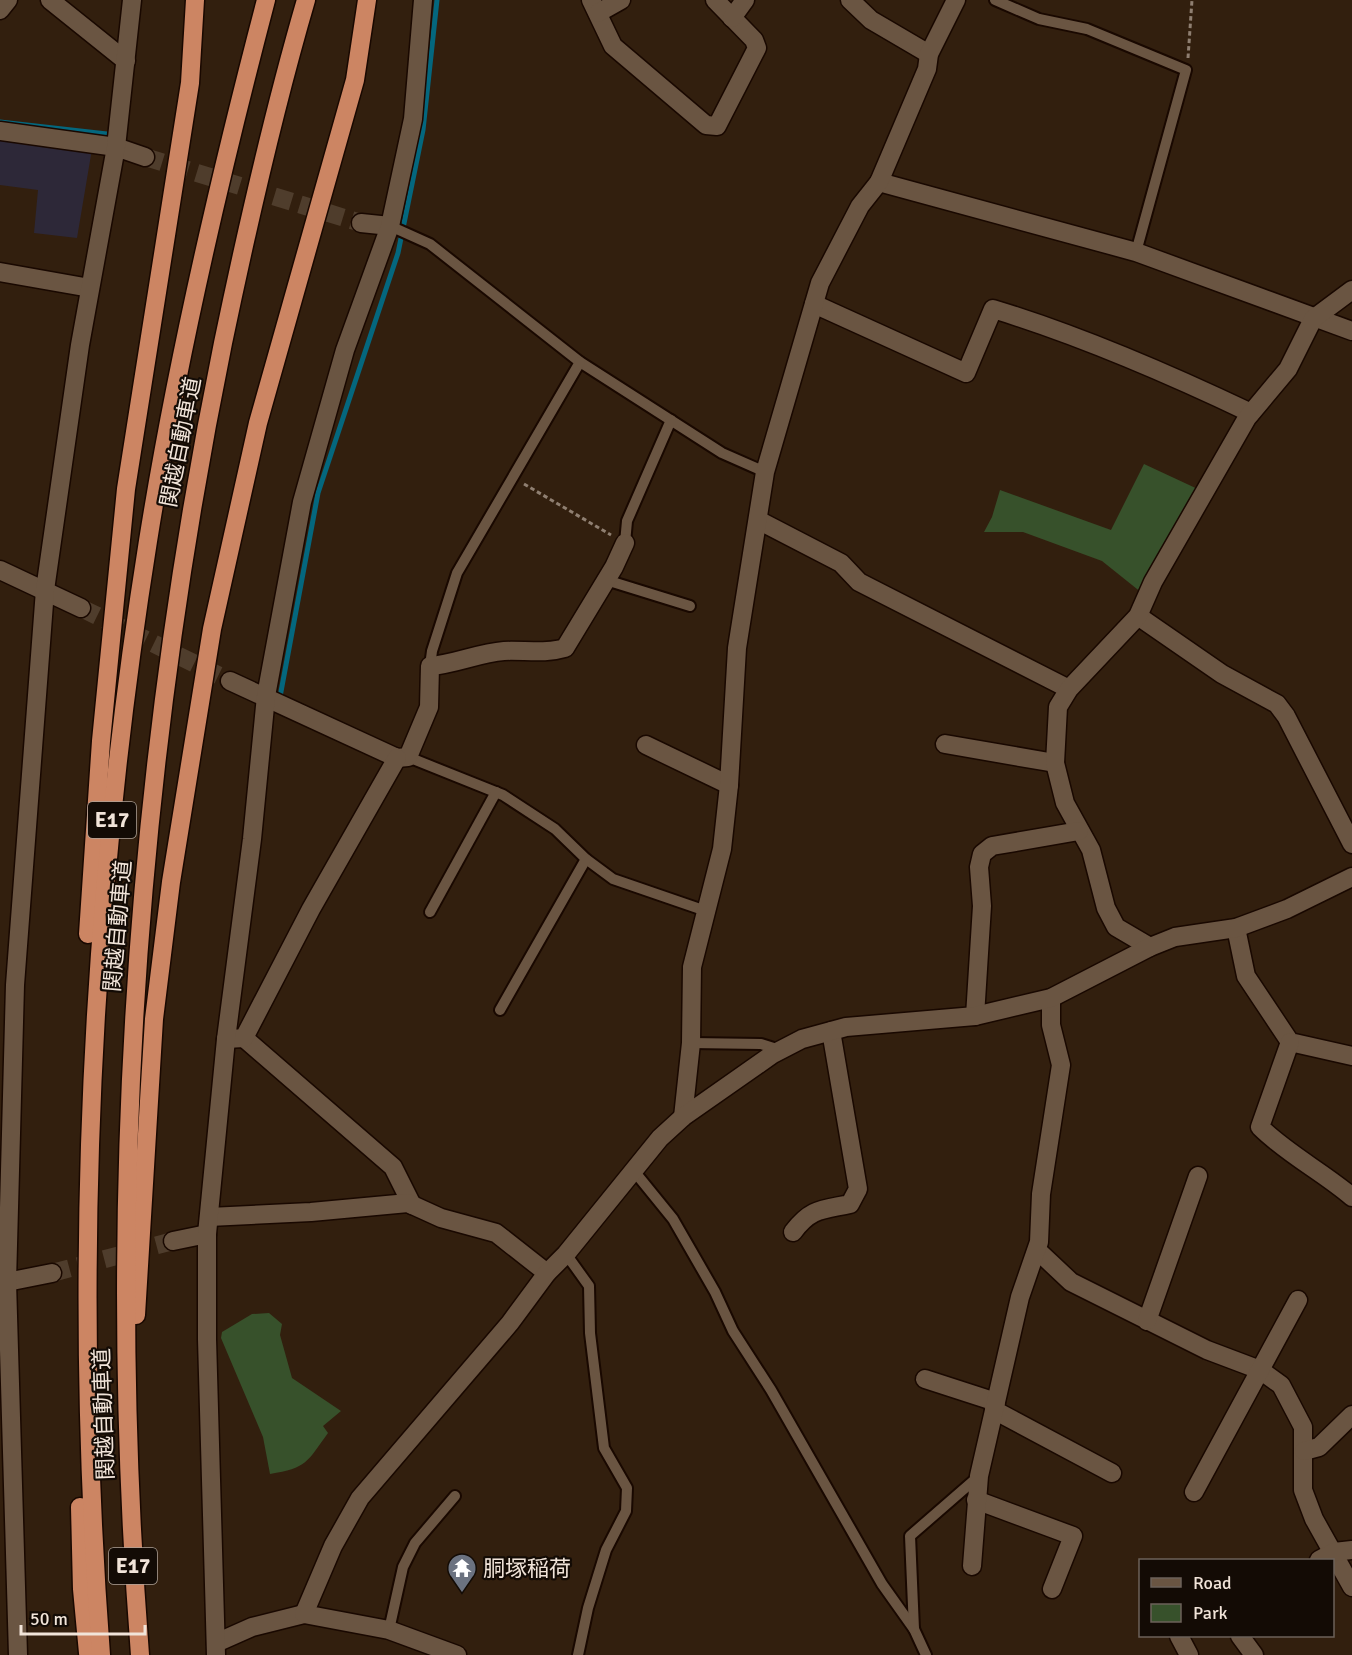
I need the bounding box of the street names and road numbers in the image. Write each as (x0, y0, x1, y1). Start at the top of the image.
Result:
street label: 関越自動車道 (155, 375, 206, 509)
road number: E17 (88, 802, 136, 838)
street label: 関越自動車道 (98, 859, 137, 993)
street label: 関越自動車道 (88, 1348, 119, 1480)
road number: E17 (109, 1548, 157, 1584)

